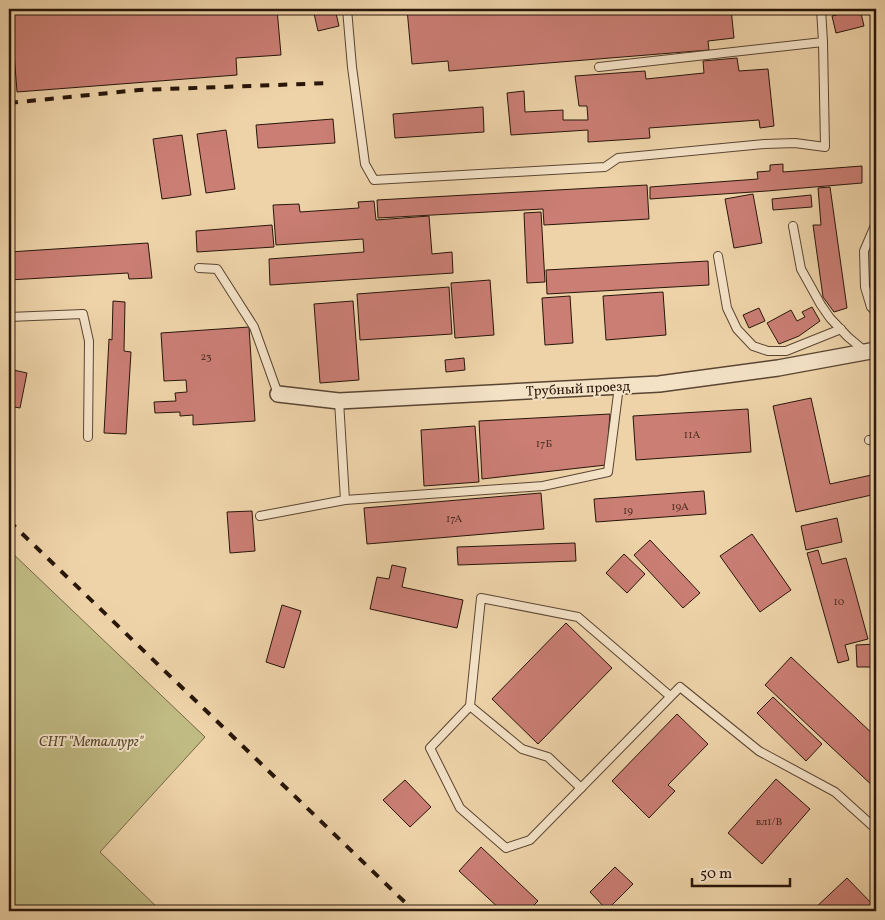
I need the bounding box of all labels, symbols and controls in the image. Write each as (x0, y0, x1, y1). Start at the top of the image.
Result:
house number: 23 (200, 350, 212, 365)
street label: Трубный проезд (525, 377, 631, 402)
house number: 11А (684, 428, 700, 443)
house number: 17Б (536, 437, 552, 452)
house number: 19А (671, 500, 689, 515)
house number: 19 (623, 504, 633, 519)
house number: 17А (446, 512, 462, 527)
house number: 10 (834, 595, 845, 610)
park label: СНТ "Металлург" (39, 733, 145, 752)
house number: вл1/В (756, 815, 782, 830)
scale bar (692, 855, 790, 887)
text: 50 m (700, 864, 732, 885)

